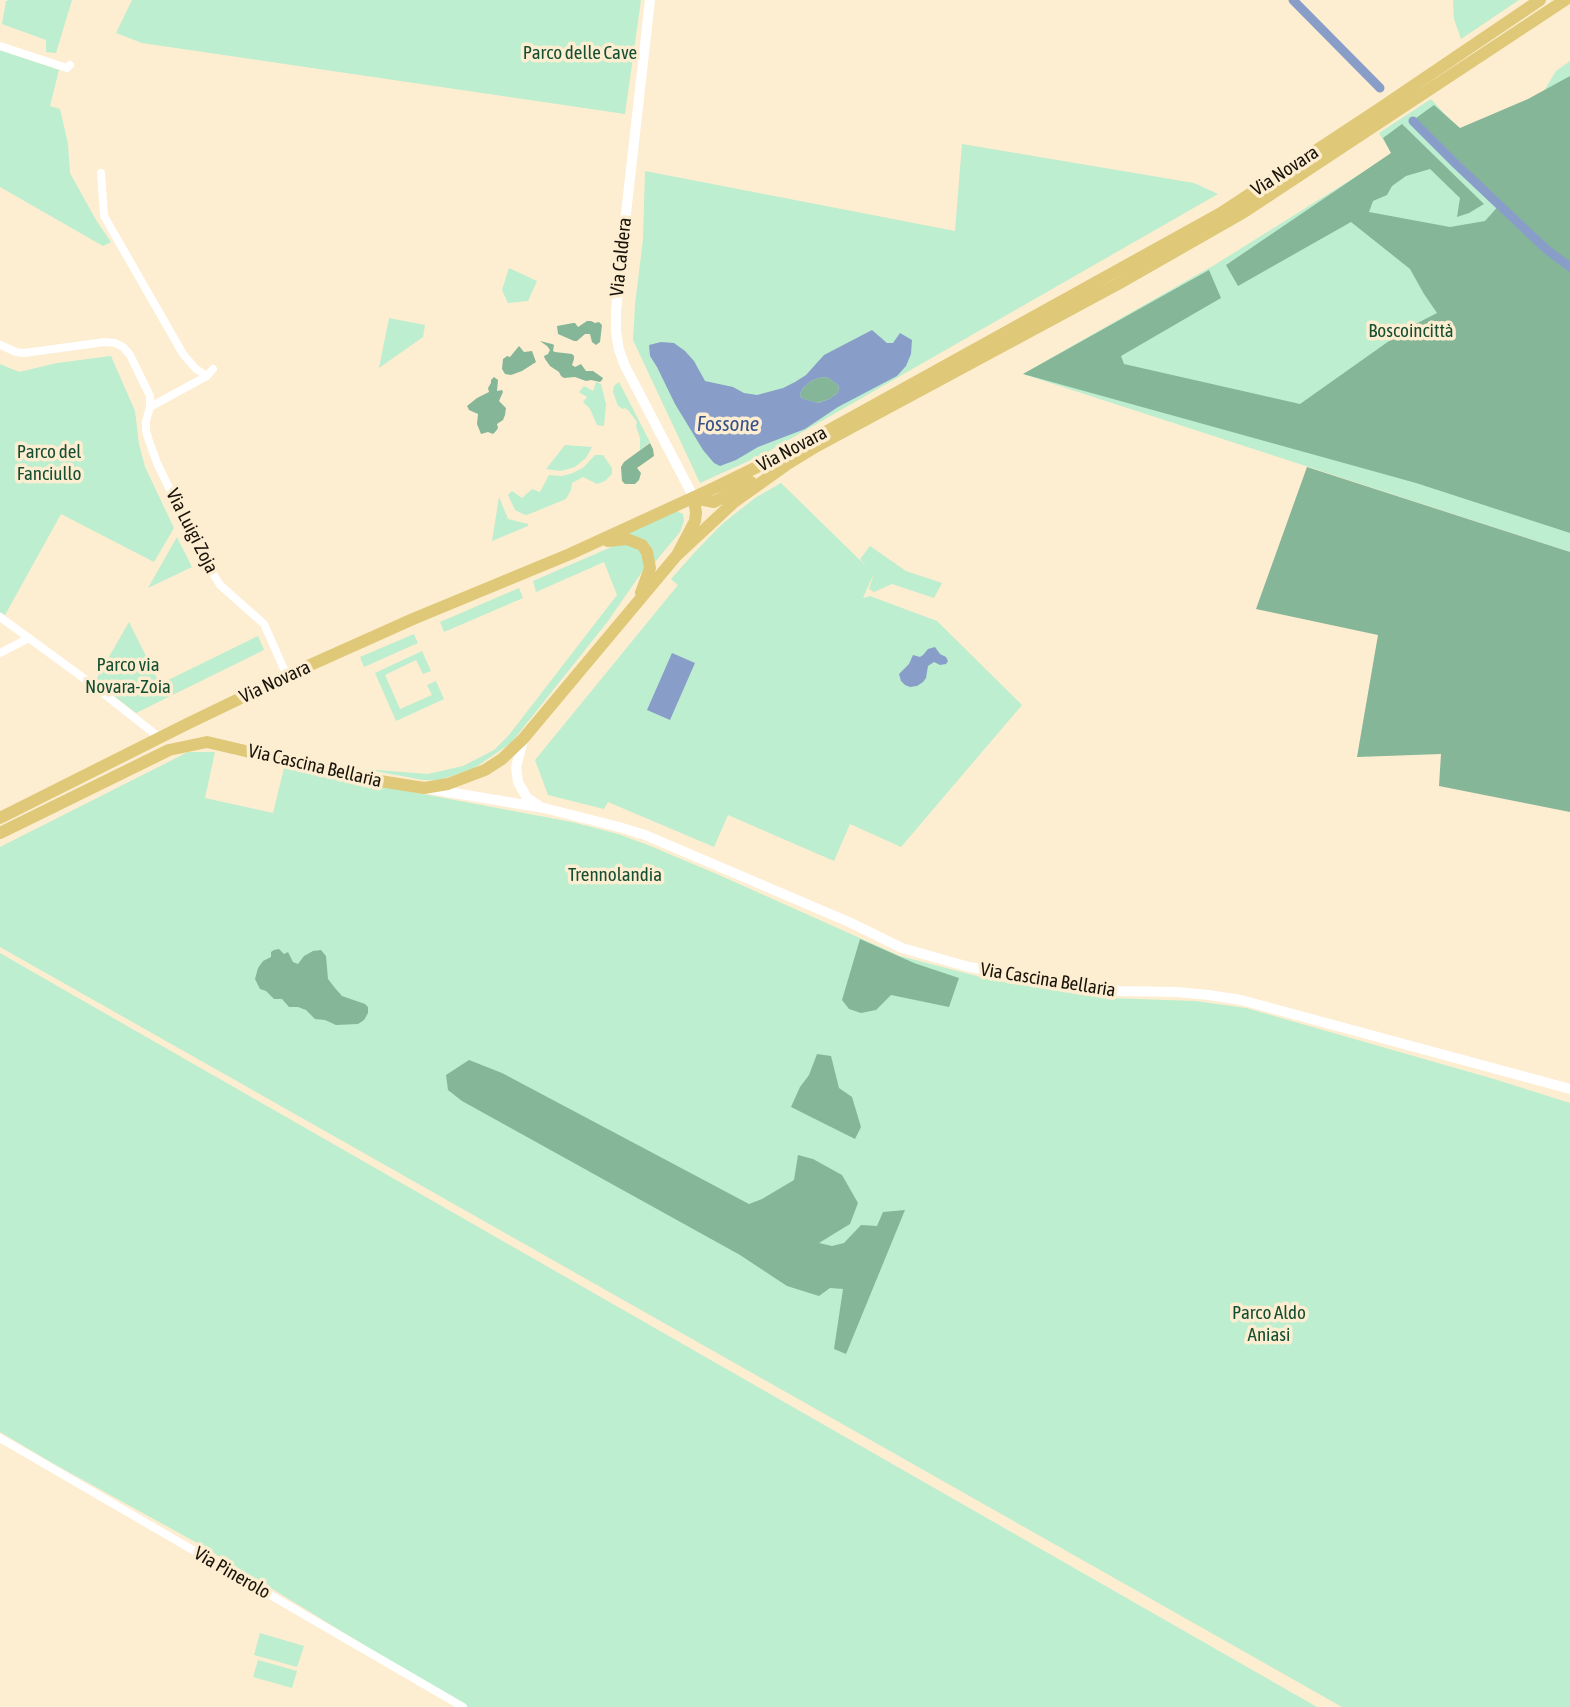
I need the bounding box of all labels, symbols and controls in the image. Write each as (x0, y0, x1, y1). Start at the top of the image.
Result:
park label: Parco delle Cave (523, 42, 637, 64)
street label: Via Novara (1247, 141, 1323, 201)
street label: Via Caldera (606, 217, 636, 297)
park label: Boscoincittà (1368, 320, 1454, 342)
water label: Fossone (697, 411, 759, 437)
street label: Via Novara (753, 421, 831, 477)
park label: Parco del Fanciullo (17, 441, 81, 485)
street label: Via Luigi Zoja (161, 485, 223, 577)
park label: Parco via Novara-Zoia (85, 654, 171, 698)
street label: Via Novara (236, 656, 314, 708)
street label: Via Cascina Bellaria (246, 740, 384, 792)
park label: Trennolandia (568, 864, 662, 886)
street label: Via Cascina Bellaria (979, 958, 1117, 1002)
park label: Parco Aldo Aniasi (1232, 1302, 1306, 1346)
street label: Via Pinerolo (190, 1542, 274, 1604)

